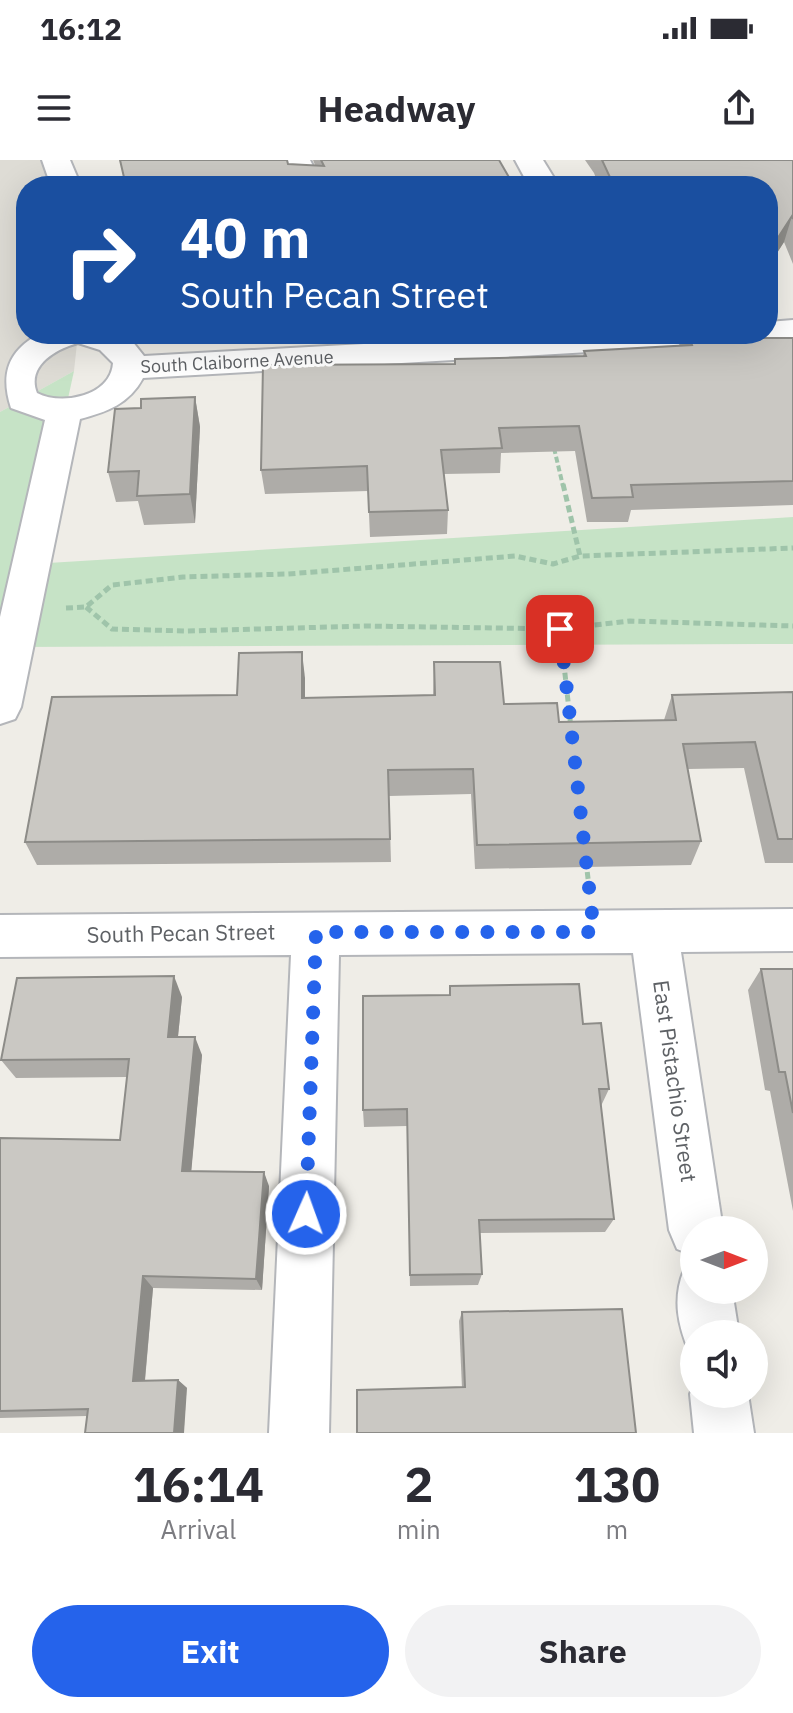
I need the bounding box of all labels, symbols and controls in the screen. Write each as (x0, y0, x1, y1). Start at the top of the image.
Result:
text: 16:12 (40, 9, 122, 48)
text: Headway (318, 85, 475, 132)
icon: menu (32, 86, 76, 130)
icon: share (717, 86, 761, 130)
text: 40 m (180, 201, 310, 273)
icon: right (48, 208, 152, 312)
text: South Pecan Street (180, 271, 489, 318)
street label: South Claiborne Avenue (140, 345, 334, 378)
pin (526, 595, 594, 663)
icon: arrive (538, 607, 582, 651)
street label: South Pecan Street (86, 916, 276, 949)
street label: East Pistachio Street (647, 978, 704, 1184)
position arrow (264, 1172, 348, 1256)
north arrow (680, 1216, 768, 1304)
map controls (680, 1216, 768, 1408)
button: sound (680, 1320, 768, 1408)
text: 16:14 (133, 1453, 264, 1515)
text: 2 (404, 1453, 433, 1515)
text: 130 (574, 1453, 660, 1515)
text: Arrival (161, 1512, 236, 1546)
text: min (397, 1512, 441, 1546)
text: m (606, 1512, 628, 1546)
button: Exit (32, 1605, 389, 1697)
button: Share (405, 1605, 761, 1697)

